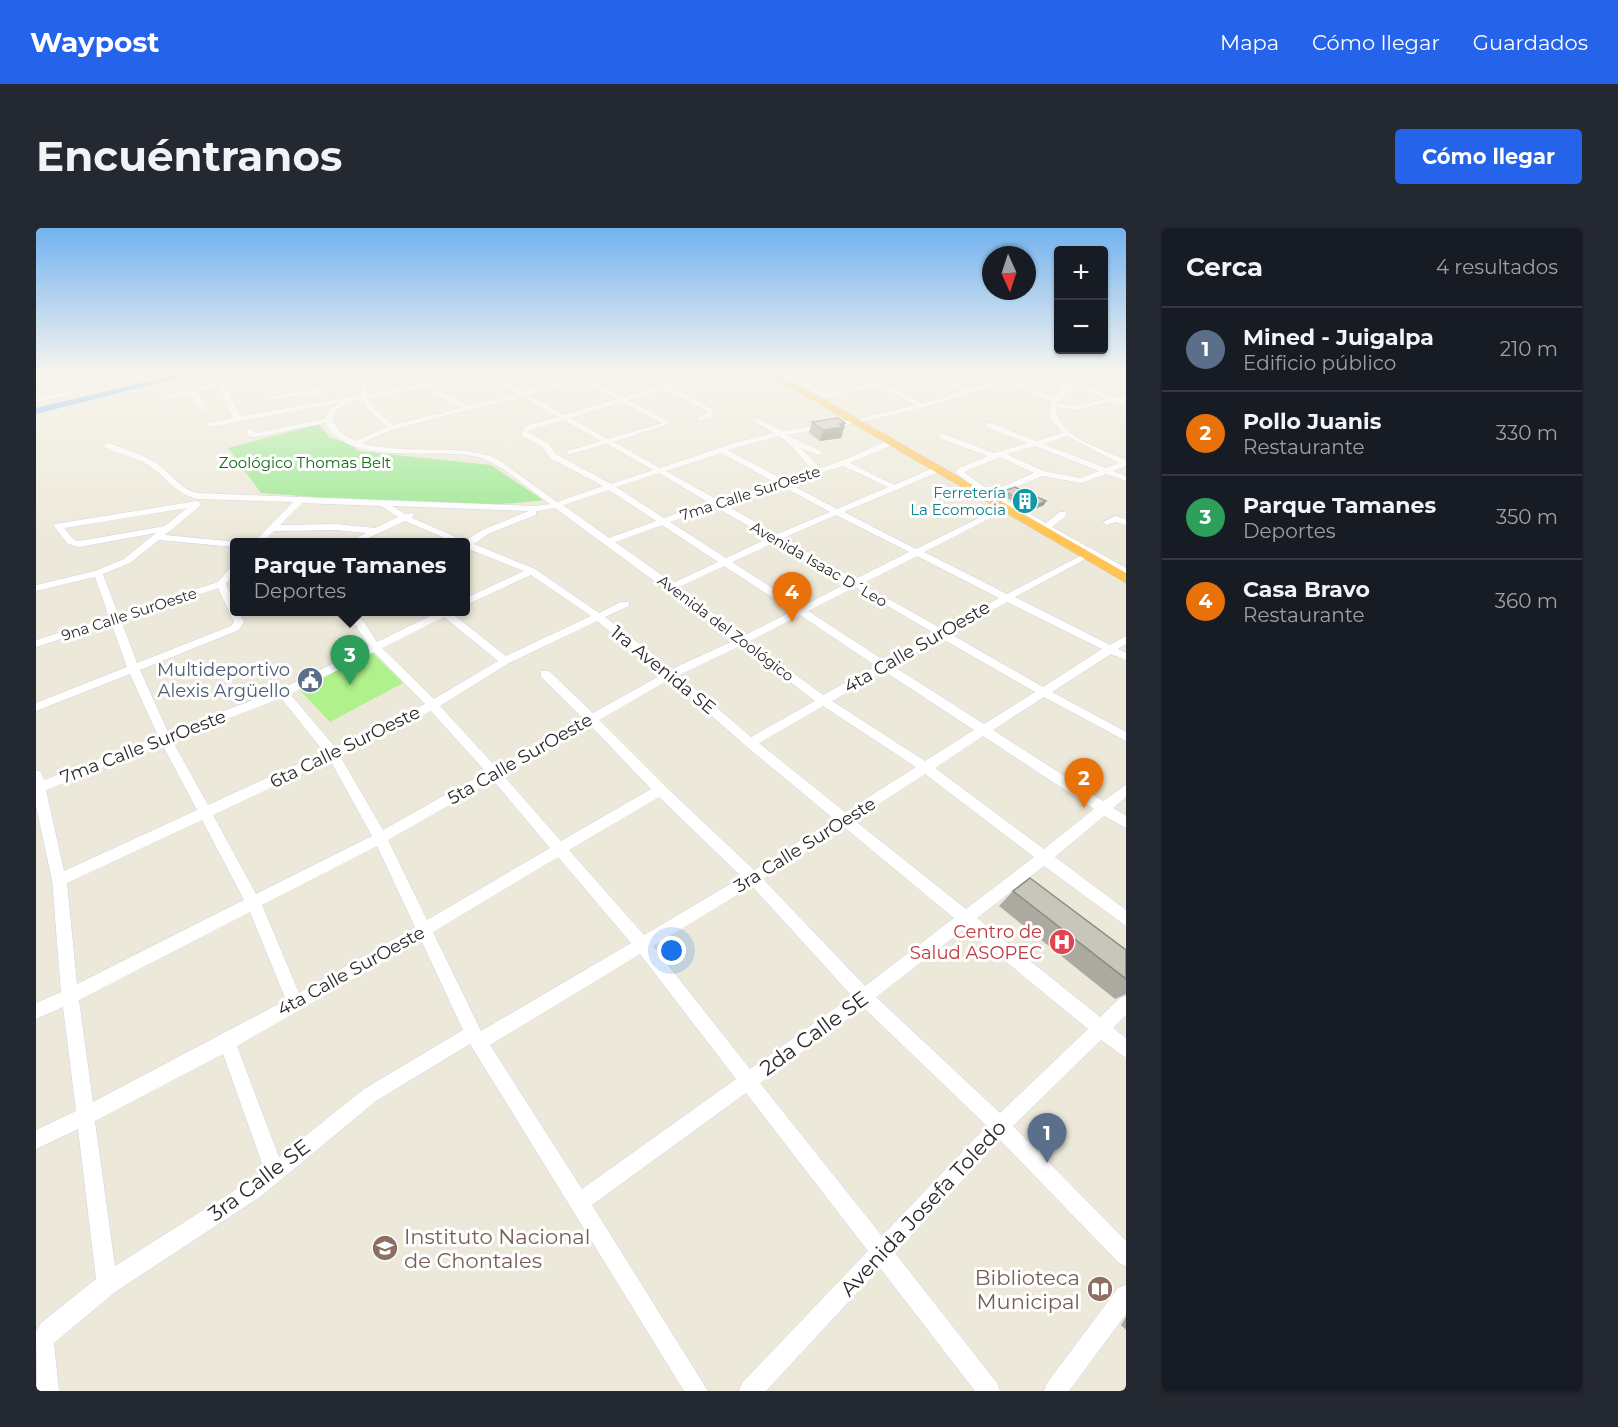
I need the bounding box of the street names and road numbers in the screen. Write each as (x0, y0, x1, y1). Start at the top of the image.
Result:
street label: 7ma Calle SurOeste (677, 461, 823, 525)
street label: Avenida Isaac D´Leo (747, 517, 891, 611)
street label: Avenida del Zoológico (654, 571, 798, 685)
street label: 9na Calle SurOeste (59, 583, 199, 645)
street label: 4ta Calle SurOeste (840, 596, 994, 698)
street label: 1ra Avenida SE (606, 621, 720, 719)
street label: 6ta Calle SurOeste (266, 701, 424, 793)
street label: 7ma Calle SurOeste (57, 705, 229, 789)
street label: 5ta Calle SurOeste (444, 709, 596, 809)
street label: 3ra Calle SurOeste (730, 792, 880, 898)
street label: 4ta Calle SurOeste (273, 921, 429, 1021)
street label: 2da Calle SE (755, 985, 873, 1081)
street label: Avenida Josefa Toledo (835, 1115, 1011, 1301)
street label: 3ra Calle SE (203, 1134, 315, 1226)

